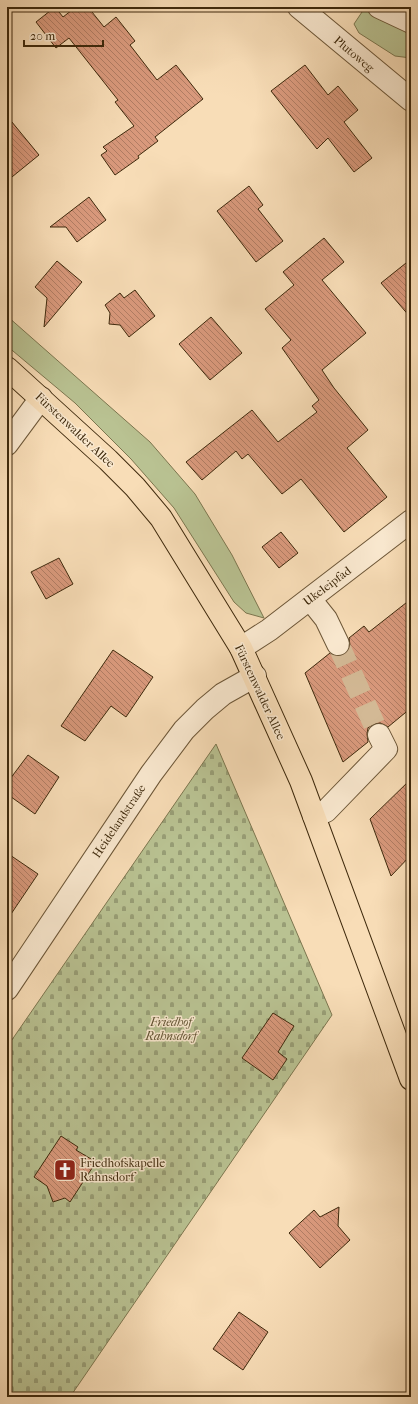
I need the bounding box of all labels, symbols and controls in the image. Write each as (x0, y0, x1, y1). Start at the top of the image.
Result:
scale bar (24, 22, 103, 48)
text: 20 m (30, 29, 55, 43)
street label: Plutoweg (331, 33, 377, 75)
street label: Fürstenwalder Allee (32, 390, 118, 471)
street label: Ukeleipfad (300, 563, 354, 609)
street label: Fürstenwalder Allee (232, 642, 288, 742)
street label: Heidelandstraße (89, 782, 149, 860)
park label: Friedhof Rahnsdorf (144, 1015, 199, 1043)
place label: Friedhofskapelle Rahnsdorf (80, 1156, 165, 1184)
church icon: Friedhofskapelle Rahnsdorf (52, 1157, 78, 1183)

